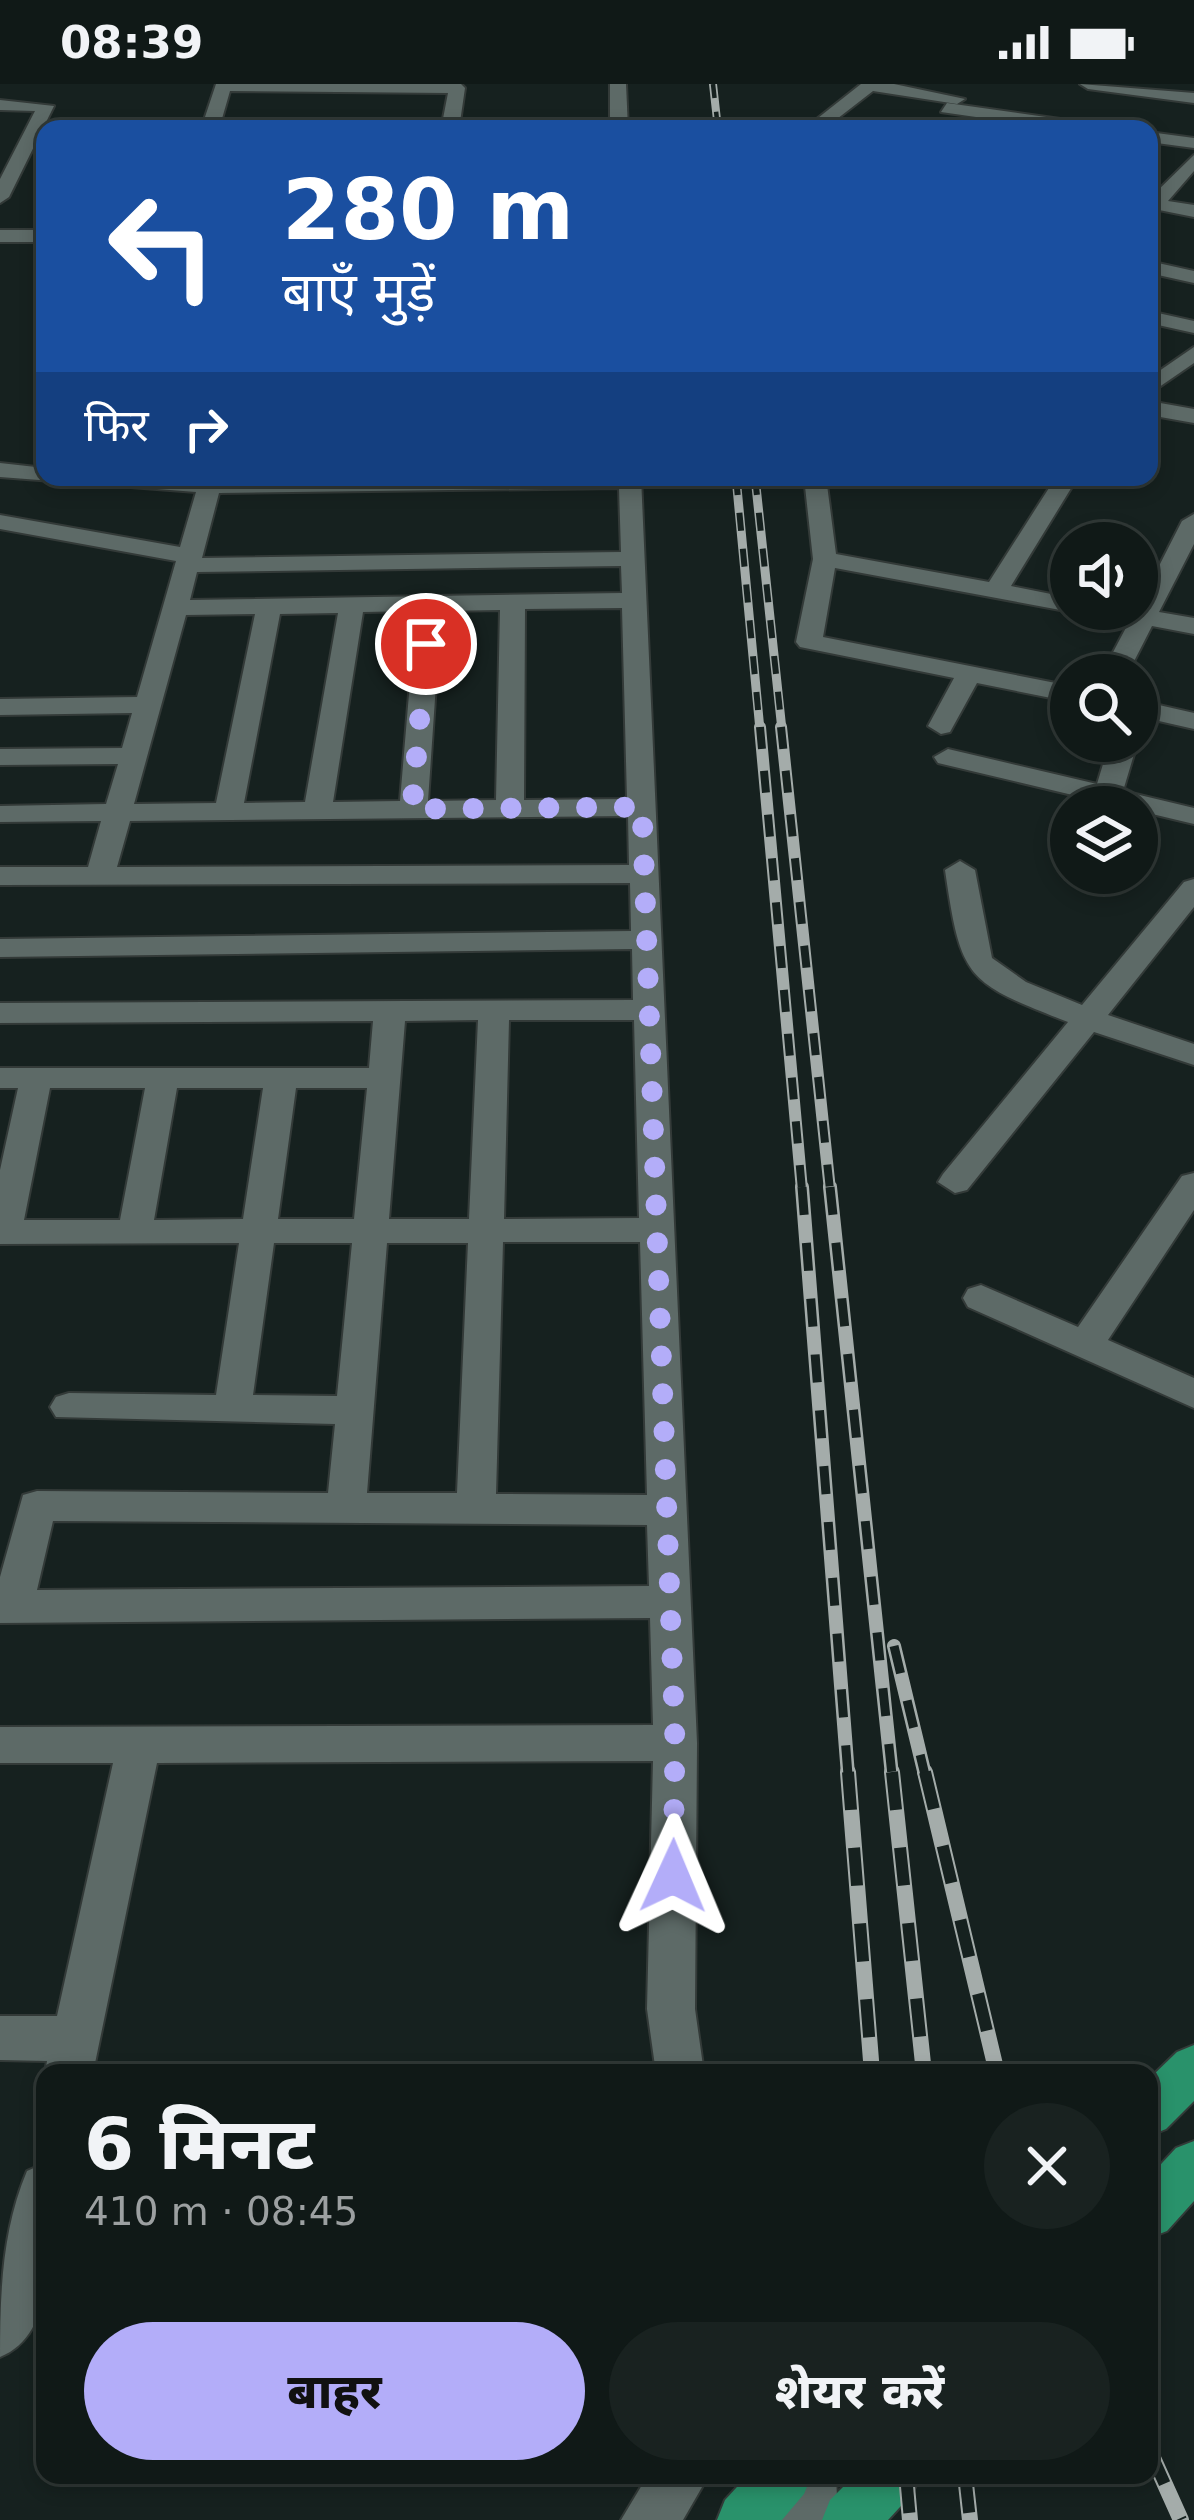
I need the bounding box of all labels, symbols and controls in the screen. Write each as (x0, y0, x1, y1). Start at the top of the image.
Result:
text: 08:39 (60, 16, 203, 69)
text: 280 m (282, 161, 574, 259)
icon: left (84, 168, 240, 324)
text: बाएँ मुड़ें (282, 261, 435, 324)
icon: right (173, 396, 239, 462)
text: फिर (84, 399, 149, 452)
map controls (1050, 522, 1158, 894)
button: sound (1050, 522, 1158, 630)
pin (375, 593, 477, 695)
icon: arrive (393, 611, 459, 677)
button: search (1050, 654, 1158, 762)
button: layers (1050, 786, 1158, 894)
position arrow (610, 1813, 736, 1939)
text: 6 मिनट (84, 2102, 314, 2186)
button: close (984, 2103, 1110, 2229)
text: 410 m · 08:45 (84, 2189, 358, 2234)
button: बाहर (84, 2322, 585, 2460)
button: शेयर करें (609, 2322, 1110, 2460)

